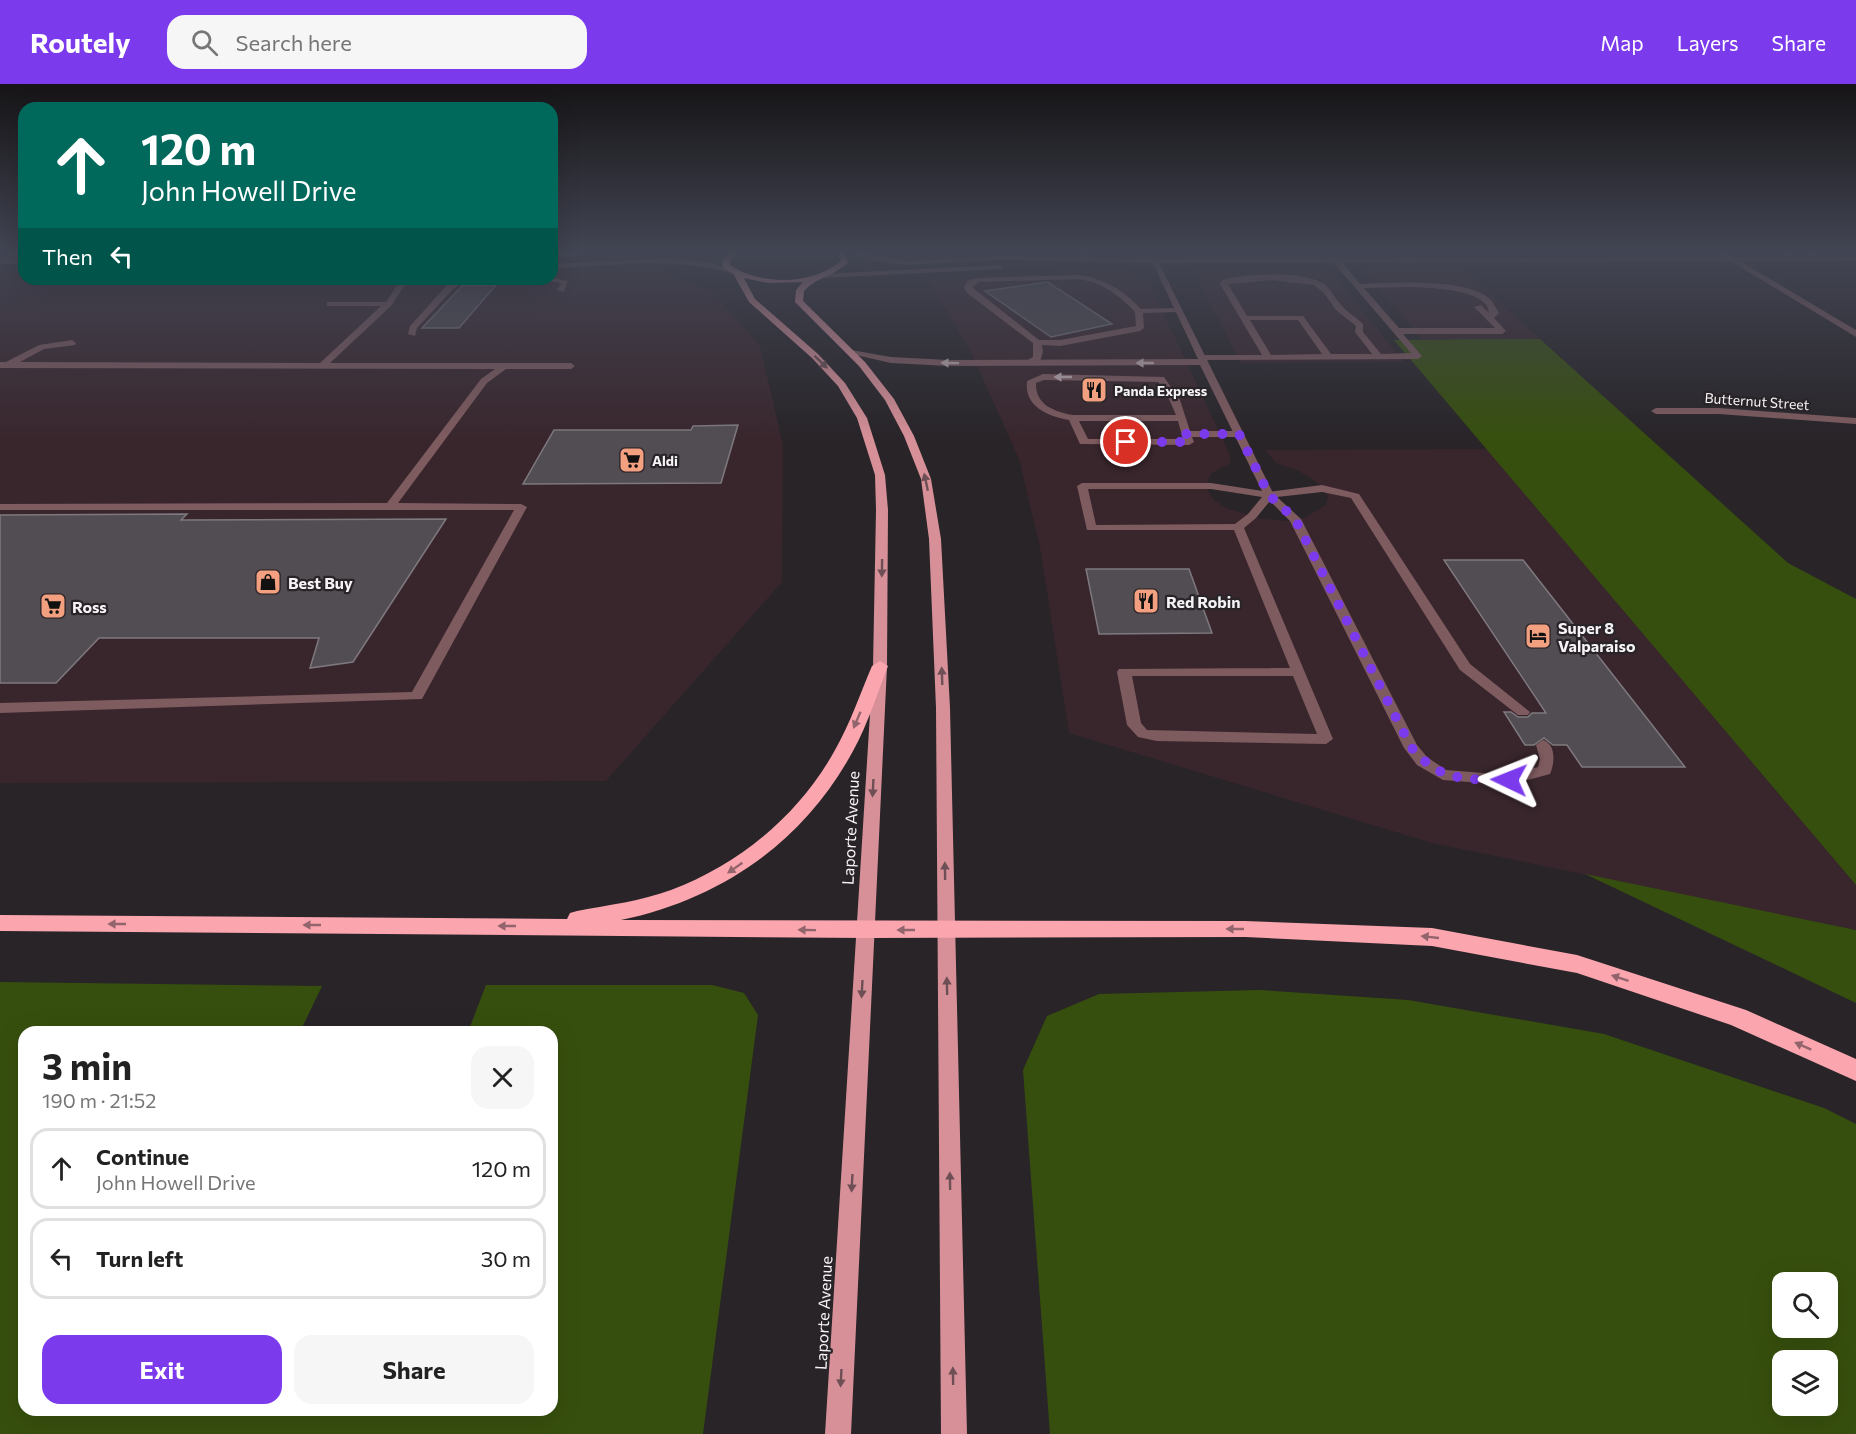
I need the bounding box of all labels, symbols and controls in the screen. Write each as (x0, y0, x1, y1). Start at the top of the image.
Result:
search box (167, 15, 587, 69)
text: Routely (30, 25, 131, 59)
icon: search (188, 26, 221, 59)
text: Search here (236, 29, 352, 56)
text: Map (1600, 30, 1644, 55)
text: Layers (1677, 30, 1739, 55)
text: Share (1772, 30, 1826, 55)
text: 120 m (141, 122, 256, 174)
icon: ahead (42, 126, 120, 204)
text: John Howell Drive (141, 174, 356, 207)
icon: left (105, 240, 138, 273)
text: Then (42, 243, 93, 270)
one-way arrow (813, 354, 827, 368)
one-way arrow (941, 358, 960, 368)
one-way arrow (1136, 358, 1155, 368)
one-way arrow (1054, 372, 1073, 382)
restaurant icon: Panda Express (1079, 375, 1109, 405)
place label: Panda Express (1114, 382, 1208, 399)
street label: Butternut Street (1704, 389, 1810, 413)
pin (1100, 416, 1151, 467)
icon: arrive (1109, 425, 1142, 458)
supermarket icon: Aldi (617, 445, 647, 475)
place label: Aldi (652, 452, 678, 469)
one-way arrow (920, 473, 930, 492)
one-way arrow (877, 559, 886, 578)
shop icon: Best Buy (253, 567, 283, 597)
place label: Best Buy (288, 573, 353, 592)
restaurant icon: Red Robin (1131, 586, 1161, 616)
supermarket icon: Ross (38, 591, 68, 621)
place label: Red Robin (1166, 592, 1241, 611)
place label: Ross (72, 597, 107, 616)
place label: Super 8 Valparaiso (1558, 618, 1636, 655)
hotel icon: Super 8 Valparaiso (1523, 621, 1553, 651)
one-way arrow (937, 667, 947, 686)
one-way arrow (852, 712, 862, 730)
position arrow (1477, 748, 1541, 812)
street label: Laporte Avenue (838, 770, 862, 886)
one-way arrow (869, 778, 878, 797)
one-way arrow (727, 862, 743, 873)
one-way arrow (941, 862, 950, 881)
one-way arrow (108, 919, 127, 928)
one-way arrow (303, 920, 322, 930)
one-way arrow (498, 921, 517, 931)
one-way arrow (1225, 924, 1244, 934)
one-way arrow (798, 925, 817, 934)
one-way arrow (896, 925, 915, 935)
one-way arrow (1420, 932, 1439, 942)
one-way arrow (1611, 973, 1629, 983)
one-way arrow (942, 976, 952, 995)
one-way arrow (858, 979, 867, 998)
one-way arrow (1793, 1041, 1811, 1051)
text: 3 min (42, 1043, 132, 1087)
button: close (471, 1046, 534, 1109)
text: 190 m · 21:52 (42, 1088, 156, 1112)
text: Continue (96, 1143, 189, 1170)
icon: ahead (45, 1152, 78, 1185)
text: 120 m (472, 1155, 531, 1182)
text: John Howell Drive (96, 1170, 256, 1194)
one-way arrow (945, 1171, 955, 1190)
one-way arrow (847, 1174, 856, 1193)
icon: left (45, 1242, 78, 1275)
text: Turn left (96, 1245, 183, 1272)
text: 30 m (481, 1245, 531, 1272)
street label: Laporte Avenue (811, 1255, 835, 1371)
map controls (1772, 1272, 1838, 1416)
button: search (1772, 1272, 1838, 1338)
button: Exit (42, 1335, 282, 1404)
button: Share (294, 1335, 534, 1404)
button: layers (1772, 1350, 1838, 1416)
one-way arrow (948, 1366, 958, 1385)
one-way arrow (836, 1369, 845, 1388)

